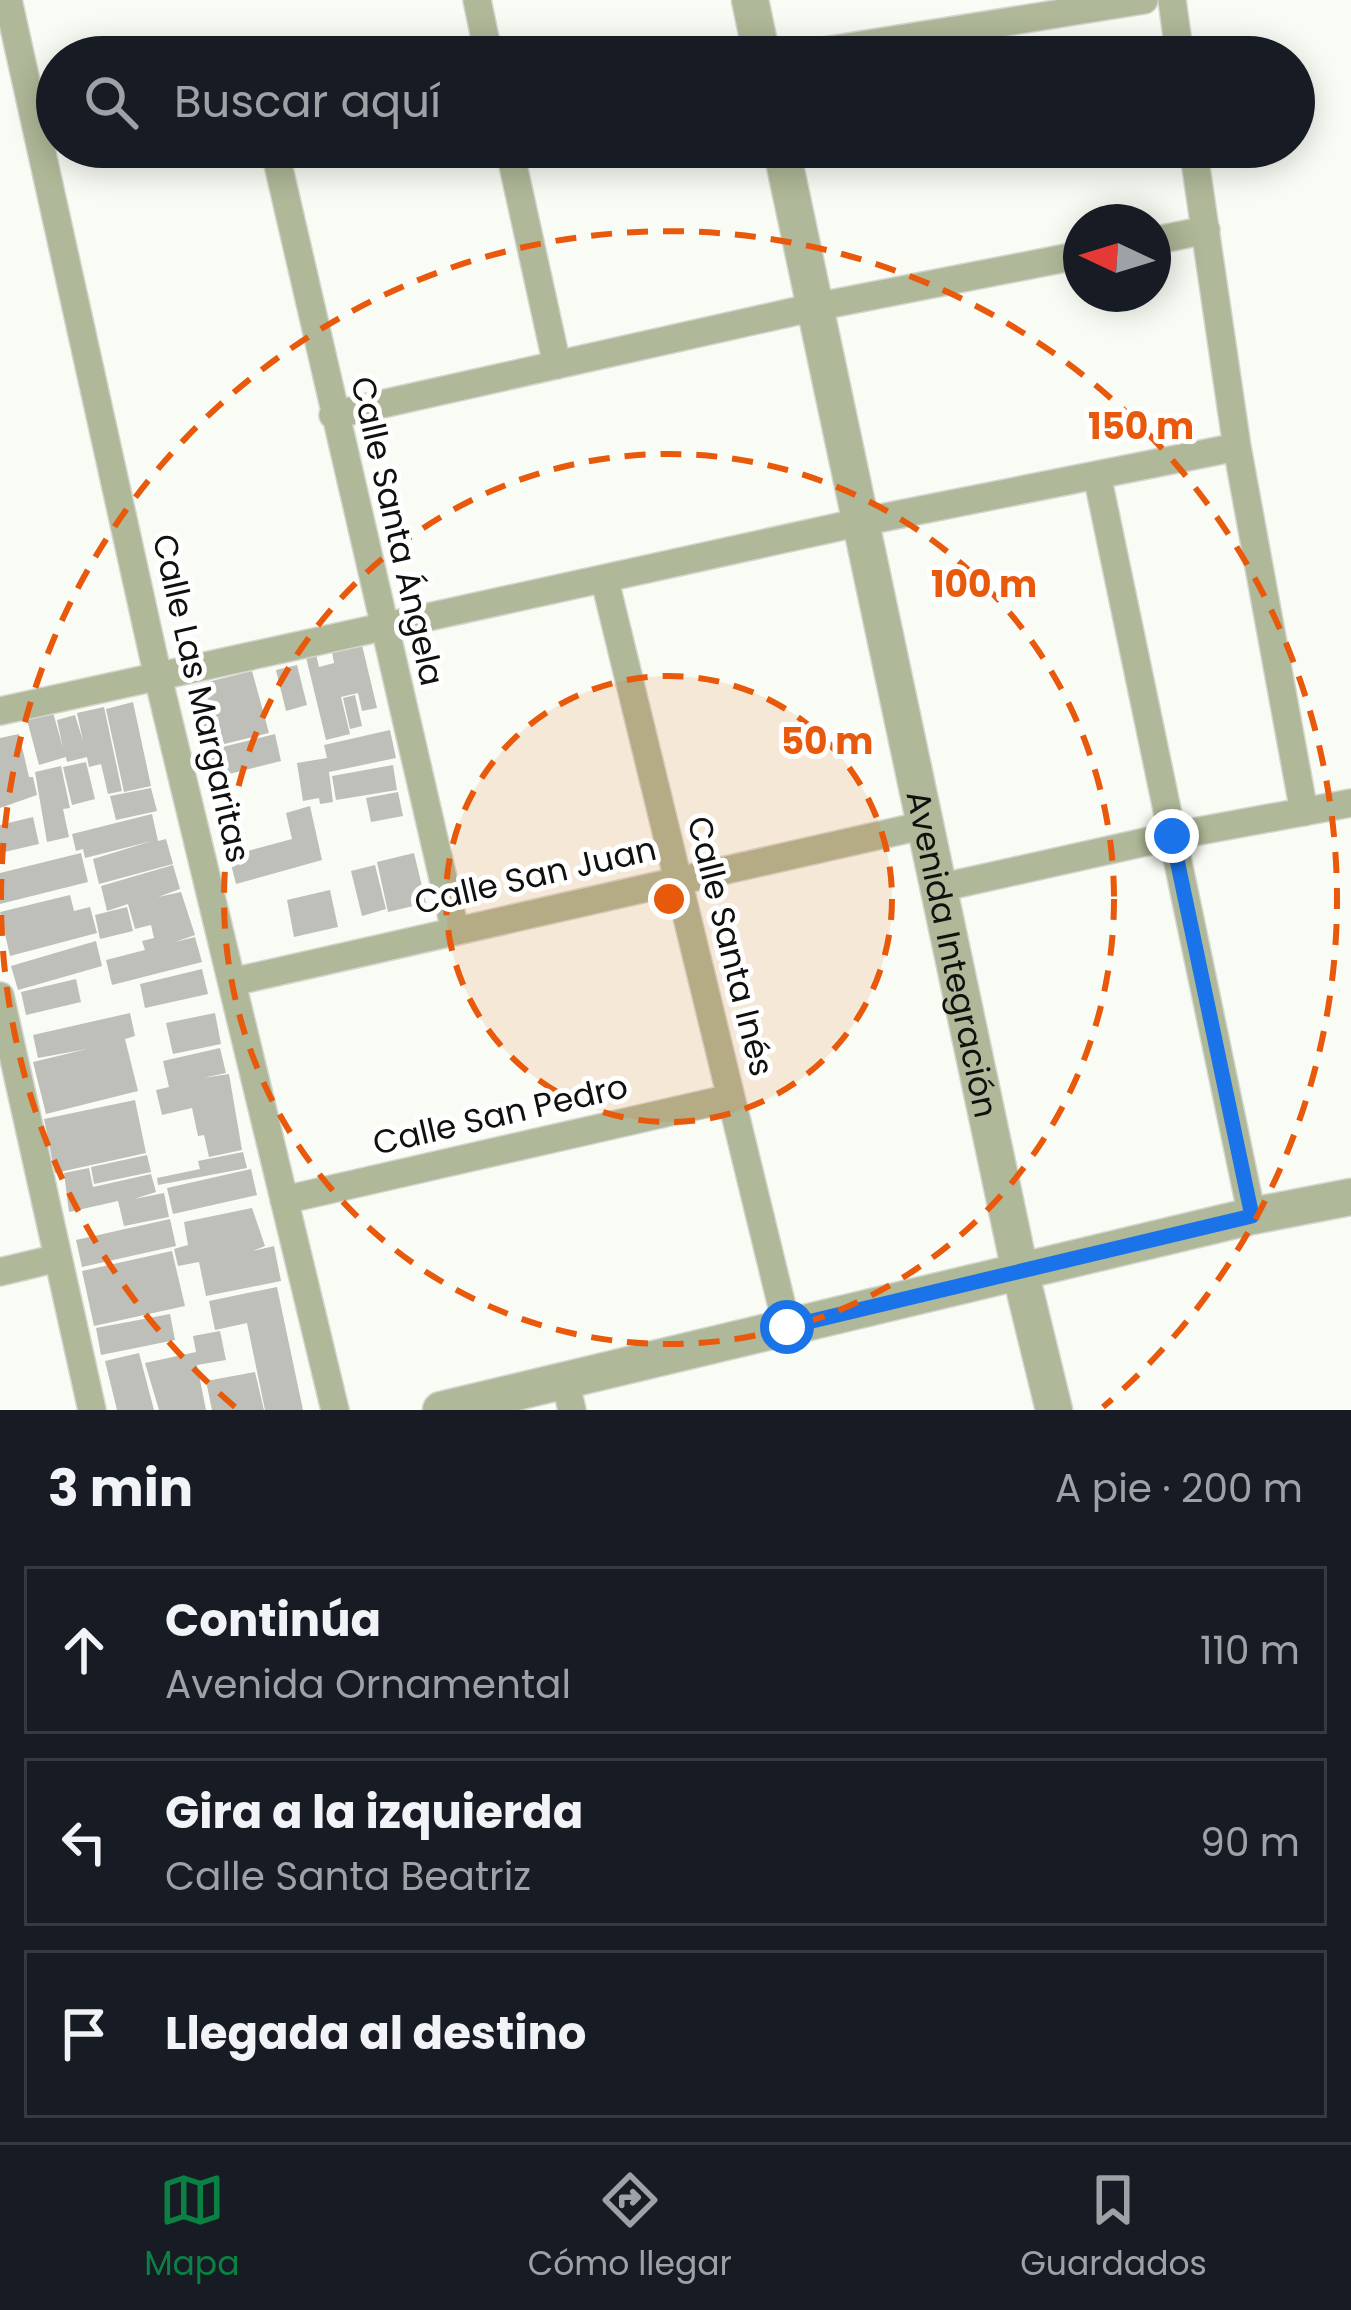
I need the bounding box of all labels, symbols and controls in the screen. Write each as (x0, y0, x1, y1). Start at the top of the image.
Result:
search box (36, 36, 1315, 168)
icon: search (78, 69, 144, 135)
text: Buscar aquí (174, 70, 441, 133)
north arrow (1063, 204, 1171, 312)
street label: Calle Santa Ángela (339, 372, 456, 690)
text: 150 m (1088, 401, 1194, 452)
street label: Calle Las Margaritas (141, 529, 262, 867)
text: 100 m (931, 559, 1037, 610)
text: 50 m (781, 716, 873, 767)
street label: Avenida Integración (894, 786, 1010, 1122)
route end (1145, 809, 1199, 863)
street label: Calle Santa Inés (676, 811, 786, 1081)
street label: Calle San Juan (410, 825, 661, 926)
centre of rings (648, 878, 690, 920)
street label: Calle San Pedro (368, 1062, 632, 1167)
route start (760, 1300, 814, 1354)
text: 3 min (48, 1452, 193, 1524)
text: A pie · 200 m (1055, 1461, 1303, 1516)
text: Continúa (165, 1589, 381, 1652)
icon: ahead (51, 1617, 117, 1683)
text: 110 m (1200, 1623, 1300, 1678)
text: Avenida Ornamental (165, 1657, 571, 1712)
text: Gira a la izquierda (165, 1781, 583, 1844)
icon: left (51, 1809, 117, 1875)
text: 90 m (1200, 1815, 1300, 1870)
text: Calle Santa Beatriz (165, 1849, 531, 1904)
icon: arrive (51, 2001, 117, 2067)
text: Llegada al destino (165, 2002, 587, 2065)
tab: Mapa (144, 2167, 239, 2289)
tab: Cómo llegar (528, 2167, 732, 2289)
tab: Guardados (1020, 2167, 1207, 2289)

